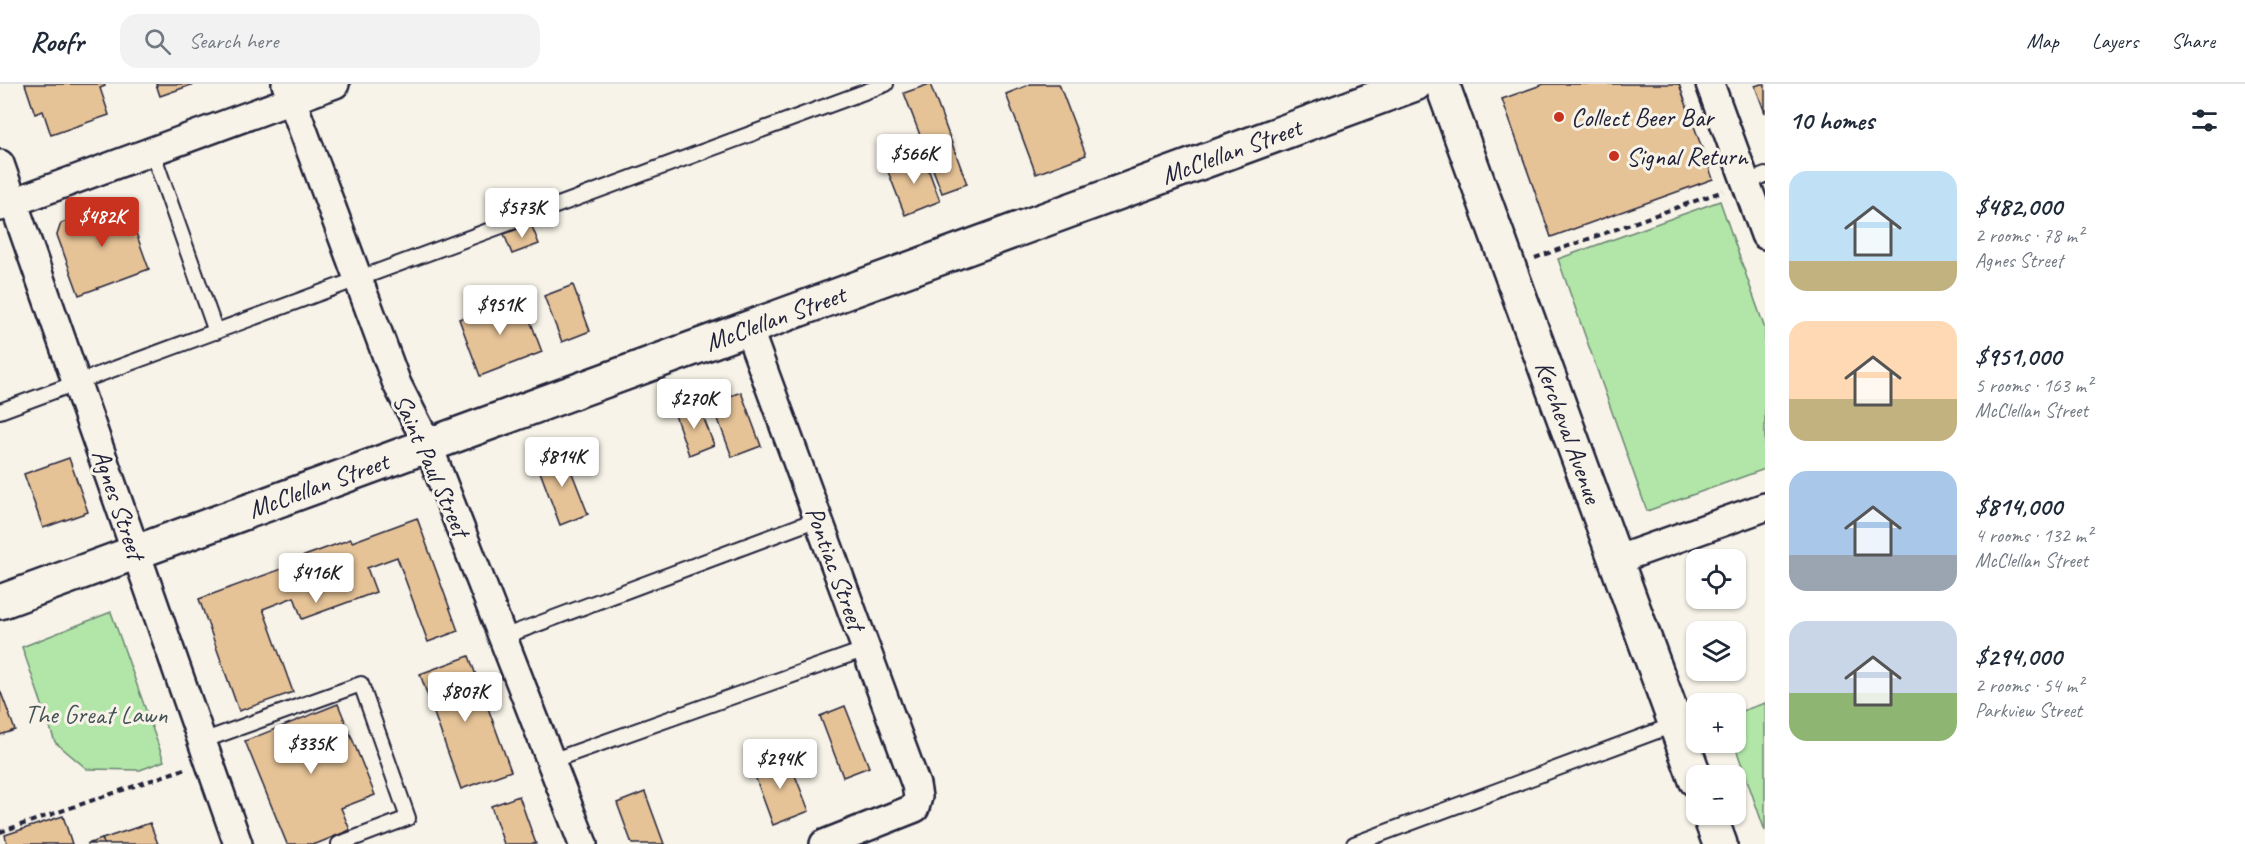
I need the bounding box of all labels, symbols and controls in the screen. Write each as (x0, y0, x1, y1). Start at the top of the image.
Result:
search box (120, 14, 540, 68)
text: Roofr (30, 24, 84, 59)
icon: search (141, 25, 174, 58)
text: Search here (189, 27, 278, 55)
text: Map (2026, 28, 2059, 54)
text: Layers (2092, 28, 2138, 54)
text: Share (2171, 28, 2215, 54)
place label: Collect Beer Bar (1571, 101, 1716, 134)
text: 10 homes (1789, 104, 1874, 137)
icon: filters (2188, 104, 2221, 137)
street label: McClellan Street (1157, 110, 1308, 192)
marker: Collect Beer Bar (1552, 110, 1566, 124)
pin: $566K (872, 134, 956, 185)
place label: Signal Return (1626, 140, 1749, 173)
text: $566K (891, 141, 937, 166)
marker: Signal Return (1607, 149, 1621, 163)
pin: $573K (480, 188, 564, 239)
text: $482,000 (1975, 190, 2062, 223)
text: $573K (499, 195, 545, 220)
icon: home (1837, 195, 1909, 267)
pin: $482K (60, 197, 144, 248)
text: $482K (79, 204, 125, 229)
text: 2 rooms · 78 m² (1975, 223, 2083, 248)
text: Agnes Street (1975, 248, 2063, 273)
street label: McClellan Street (701, 277, 852, 359)
pin: $951K (458, 285, 542, 336)
text: $951K (477, 292, 523, 317)
text: $951,000 (1975, 340, 2061, 373)
icon: home (1837, 345, 1909, 417)
street label: Kercheval Avenue (1528, 357, 1610, 509)
text: 5 rooms · 163 m² (1975, 373, 2092, 398)
pin: $270K (652, 379, 736, 430)
text: $270K (671, 386, 717, 411)
street label: Saint Paul Street (385, 389, 479, 545)
text: McClellan Street (1975, 398, 2088, 423)
pin: $814K (520, 437, 604, 488)
street label: McClellan Street (244, 444, 395, 526)
text: $814K (539, 444, 585, 469)
street label: Agnes Street (84, 445, 154, 567)
text: $814,000 (1975, 490, 2062, 523)
icon: home (1837, 495, 1909, 567)
street label: Pontiac Street (798, 502, 874, 638)
text: 4 rooms · 132 m² (1975, 523, 2092, 548)
text: McClellan Street (1975, 548, 2088, 573)
map controls (1686, 549, 1746, 825)
button: locate (1686, 549, 1746, 609)
pin: $416K (274, 553, 358, 604)
text: $416K (293, 560, 339, 585)
button: layers (1686, 621, 1746, 681)
text: $294,000 (1975, 640, 2062, 673)
icon: home (1837, 645, 1909, 717)
pin: $807K (423, 672, 507, 723)
text: 2 rooms · 54 m² (1975, 673, 2083, 698)
text: $807K (442, 679, 488, 704)
button: + (1686, 693, 1746, 753)
park label: The Great Lawn (25, 698, 168, 731)
text: Parkview Street (1975, 698, 2082, 723)
pin: $335K (269, 724, 353, 775)
text: $335K (288, 731, 334, 756)
pin: $294K (738, 739, 822, 790)
text: $294K (757, 746, 803, 771)
button: − (1686, 765, 1746, 825)

